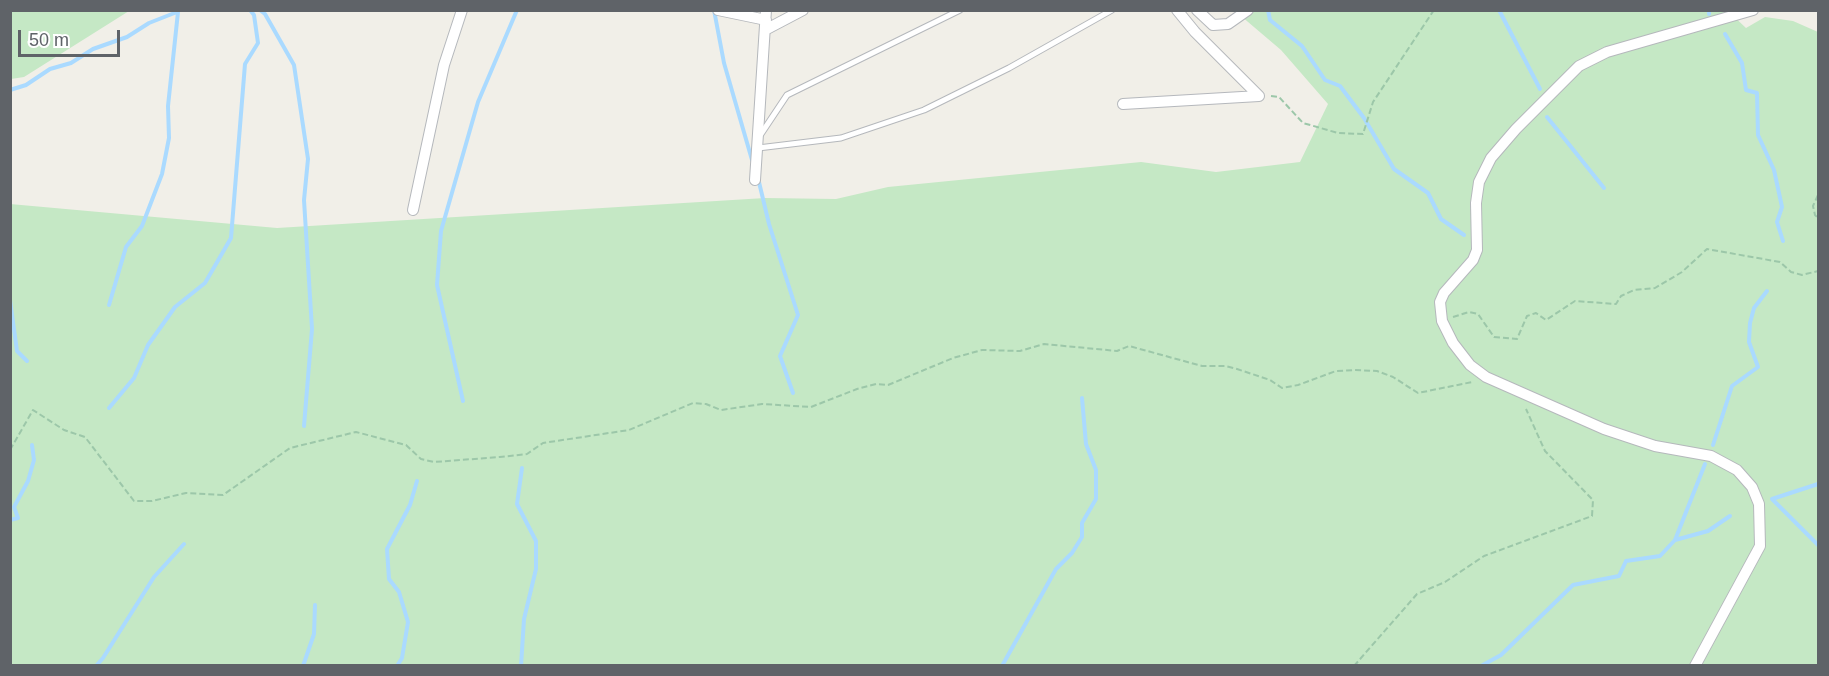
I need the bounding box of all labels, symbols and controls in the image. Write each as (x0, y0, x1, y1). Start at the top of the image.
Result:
scale bar (21, 18, 123, 56)
text: 50 m (29, 30, 69, 50)

